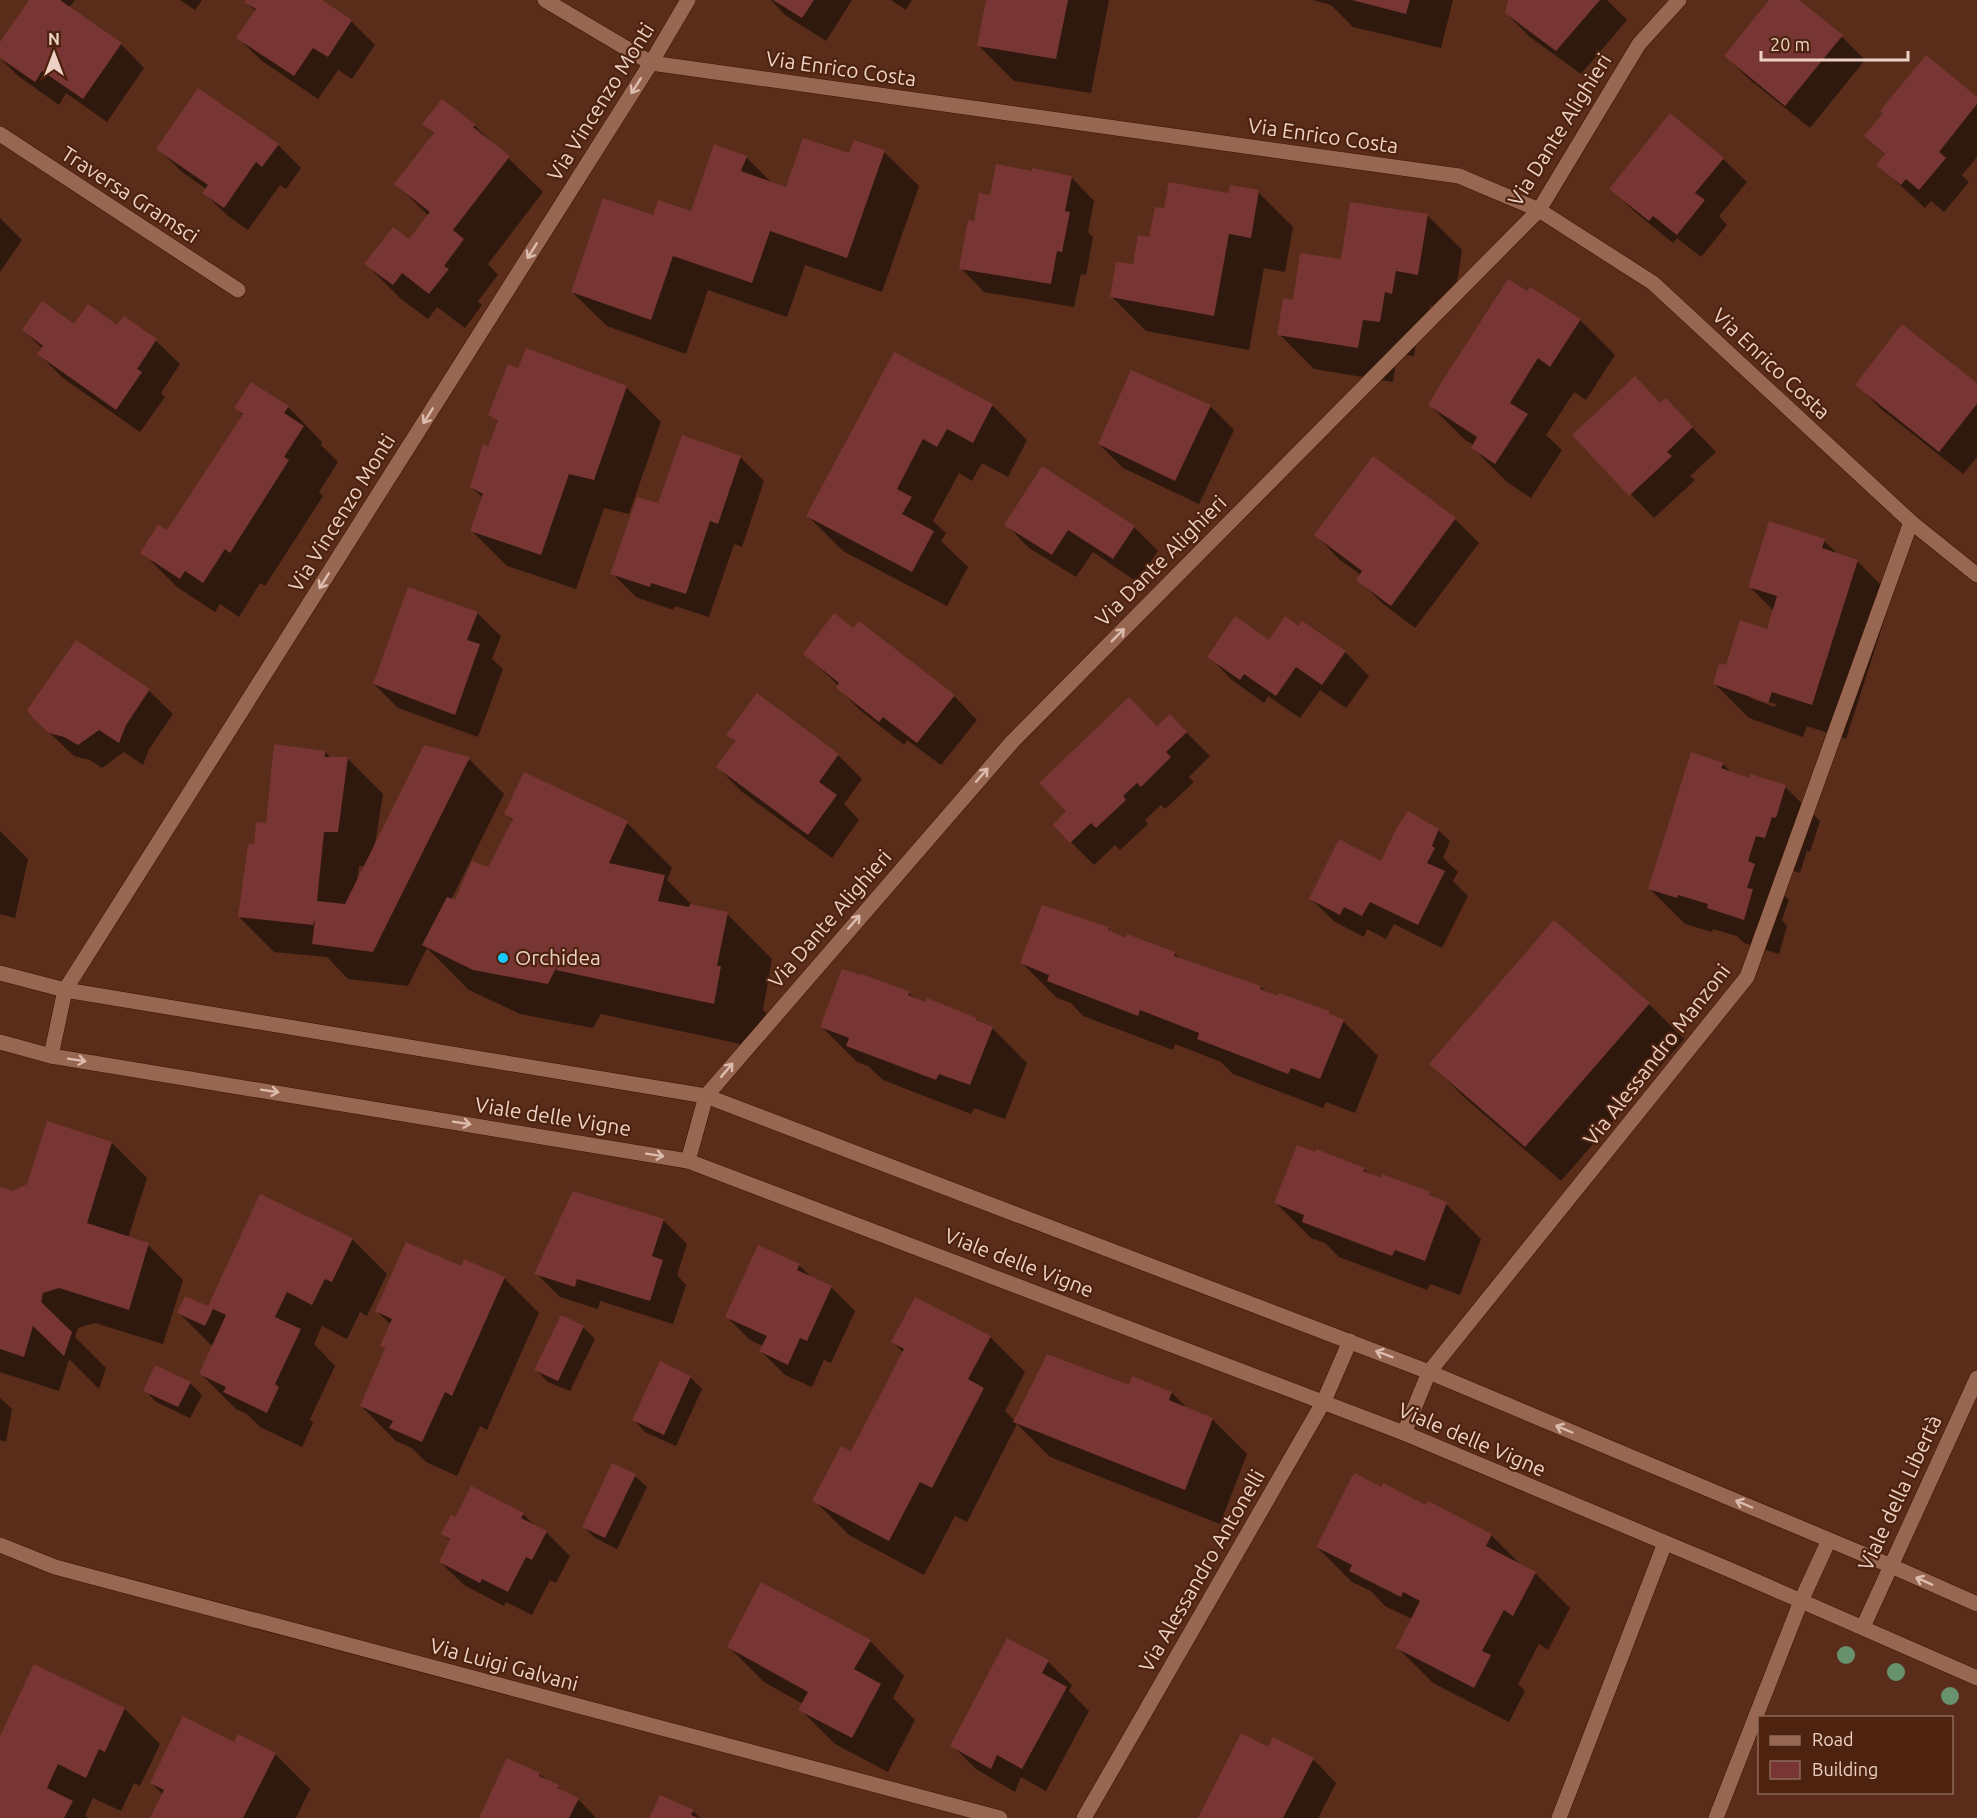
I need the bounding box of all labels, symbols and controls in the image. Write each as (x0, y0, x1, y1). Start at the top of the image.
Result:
street label: Via Vincenzo Monti (542, 18, 658, 185)
north arrow (24, 24, 84, 84)
scale bar (1761, 24, 1908, 62)
text: N (48, 30, 60, 48)
text: 20 m (1770, 34, 1810, 54)
street label: Via Enrico Costa (764, 46, 918, 90)
street label: Via Dante Alighieri (1503, 49, 1616, 210)
one-way arrow (630, 77, 642, 94)
street label: Via Enrico Costa (1246, 113, 1400, 157)
street label: Traversa Gramsci (57, 141, 204, 248)
one-way arrow (526, 242, 538, 259)
street label: Via Enrico Costa (1708, 303, 1835, 424)
one-way arrow (422, 407, 434, 424)
street label: Via Vincenzo Monti (283, 429, 399, 596)
street label: Via Dante Alighieri (1090, 490, 1231, 631)
one-way arrow (317, 572, 329, 589)
one-way arrow (1110, 628, 1125, 642)
one-way arrow (976, 767, 989, 783)
street label: Via Dante Alighieri (763, 844, 896, 992)
one-way arrow (847, 915, 861, 930)
place label: Orchidea (515, 945, 601, 969)
marker: Orchidea (496, 951, 510, 965)
street label: Via Alessandro Manzoni (1578, 959, 1735, 1150)
one-way arrow (67, 1055, 87, 1066)
one-way arrow (720, 1063, 734, 1078)
one-way arrow (259, 1086, 279, 1097)
street label: Viale delle Vigne (473, 1092, 633, 1140)
one-way arrow (452, 1118, 472, 1129)
one-way arrow (644, 1150, 664, 1161)
street label: Viale delle Vigne (941, 1223, 1097, 1302)
one-way arrow (1375, 1348, 1394, 1359)
street label: Viale delle Vigne (1395, 1397, 1550, 1481)
street label: Viale della Libertà (1853, 1411, 1946, 1574)
one-way arrow (1556, 1423, 1574, 1434)
street label: Via Alessandro Antonelli (1133, 1465, 1269, 1676)
one-way arrow (1735, 1498, 1753, 1509)
one-way arrow (1915, 1574, 1933, 1586)
street label: Via Luigi Galvani (427, 1633, 581, 1695)
legend (1758, 1716, 1953, 1794)
text: Road (1812, 1729, 1854, 1749)
text: Building (1812, 1759, 1878, 1779)

